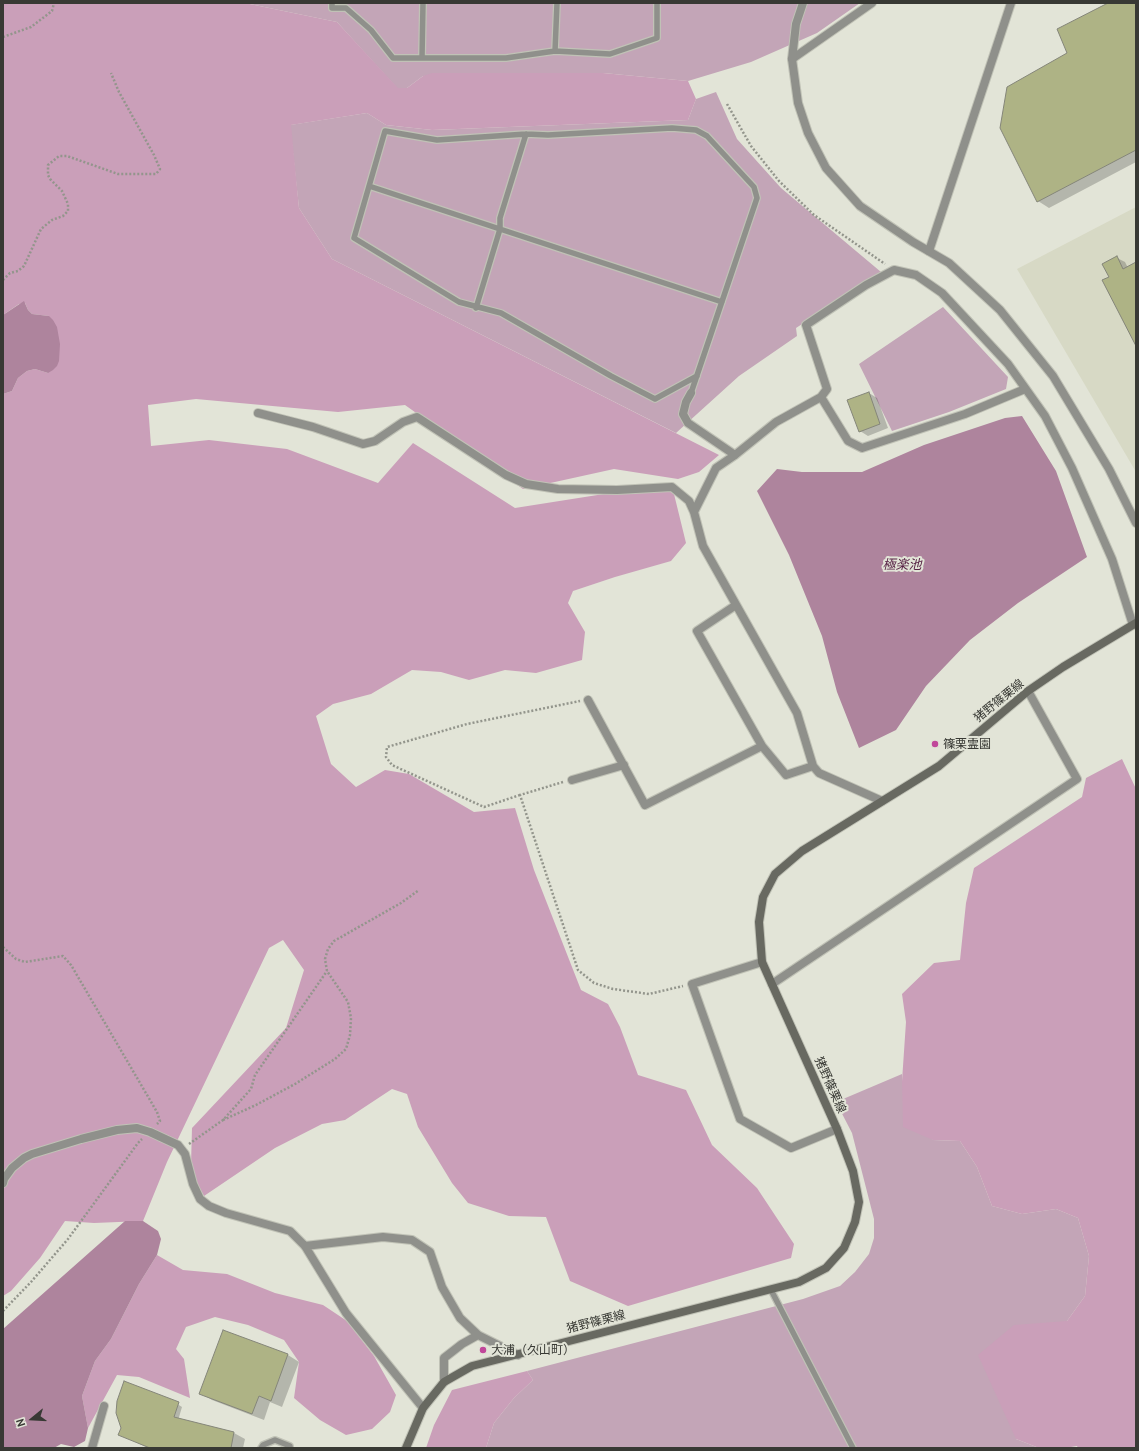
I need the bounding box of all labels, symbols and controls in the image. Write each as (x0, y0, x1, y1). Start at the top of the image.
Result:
water label: 極楽池 (883, 557, 921, 573)
street label: 猪野篠栗線 (971, 677, 1027, 725)
place label: 篠栗霊園 (943, 737, 991, 751)
marker: 篠栗霊園 (930, 739, 940, 749)
street label: 猪野篠栗線 (811, 1055, 849, 1115)
street label: 猪野篠栗線 (565, 1308, 627, 1336)
place label: 大浦（久山町） (491, 1343, 575, 1357)
marker: 大浦（久山町） (478, 1345, 488, 1355)
north arrow (12, 1399, 52, 1439)
text: N (13, 1417, 28, 1429)

